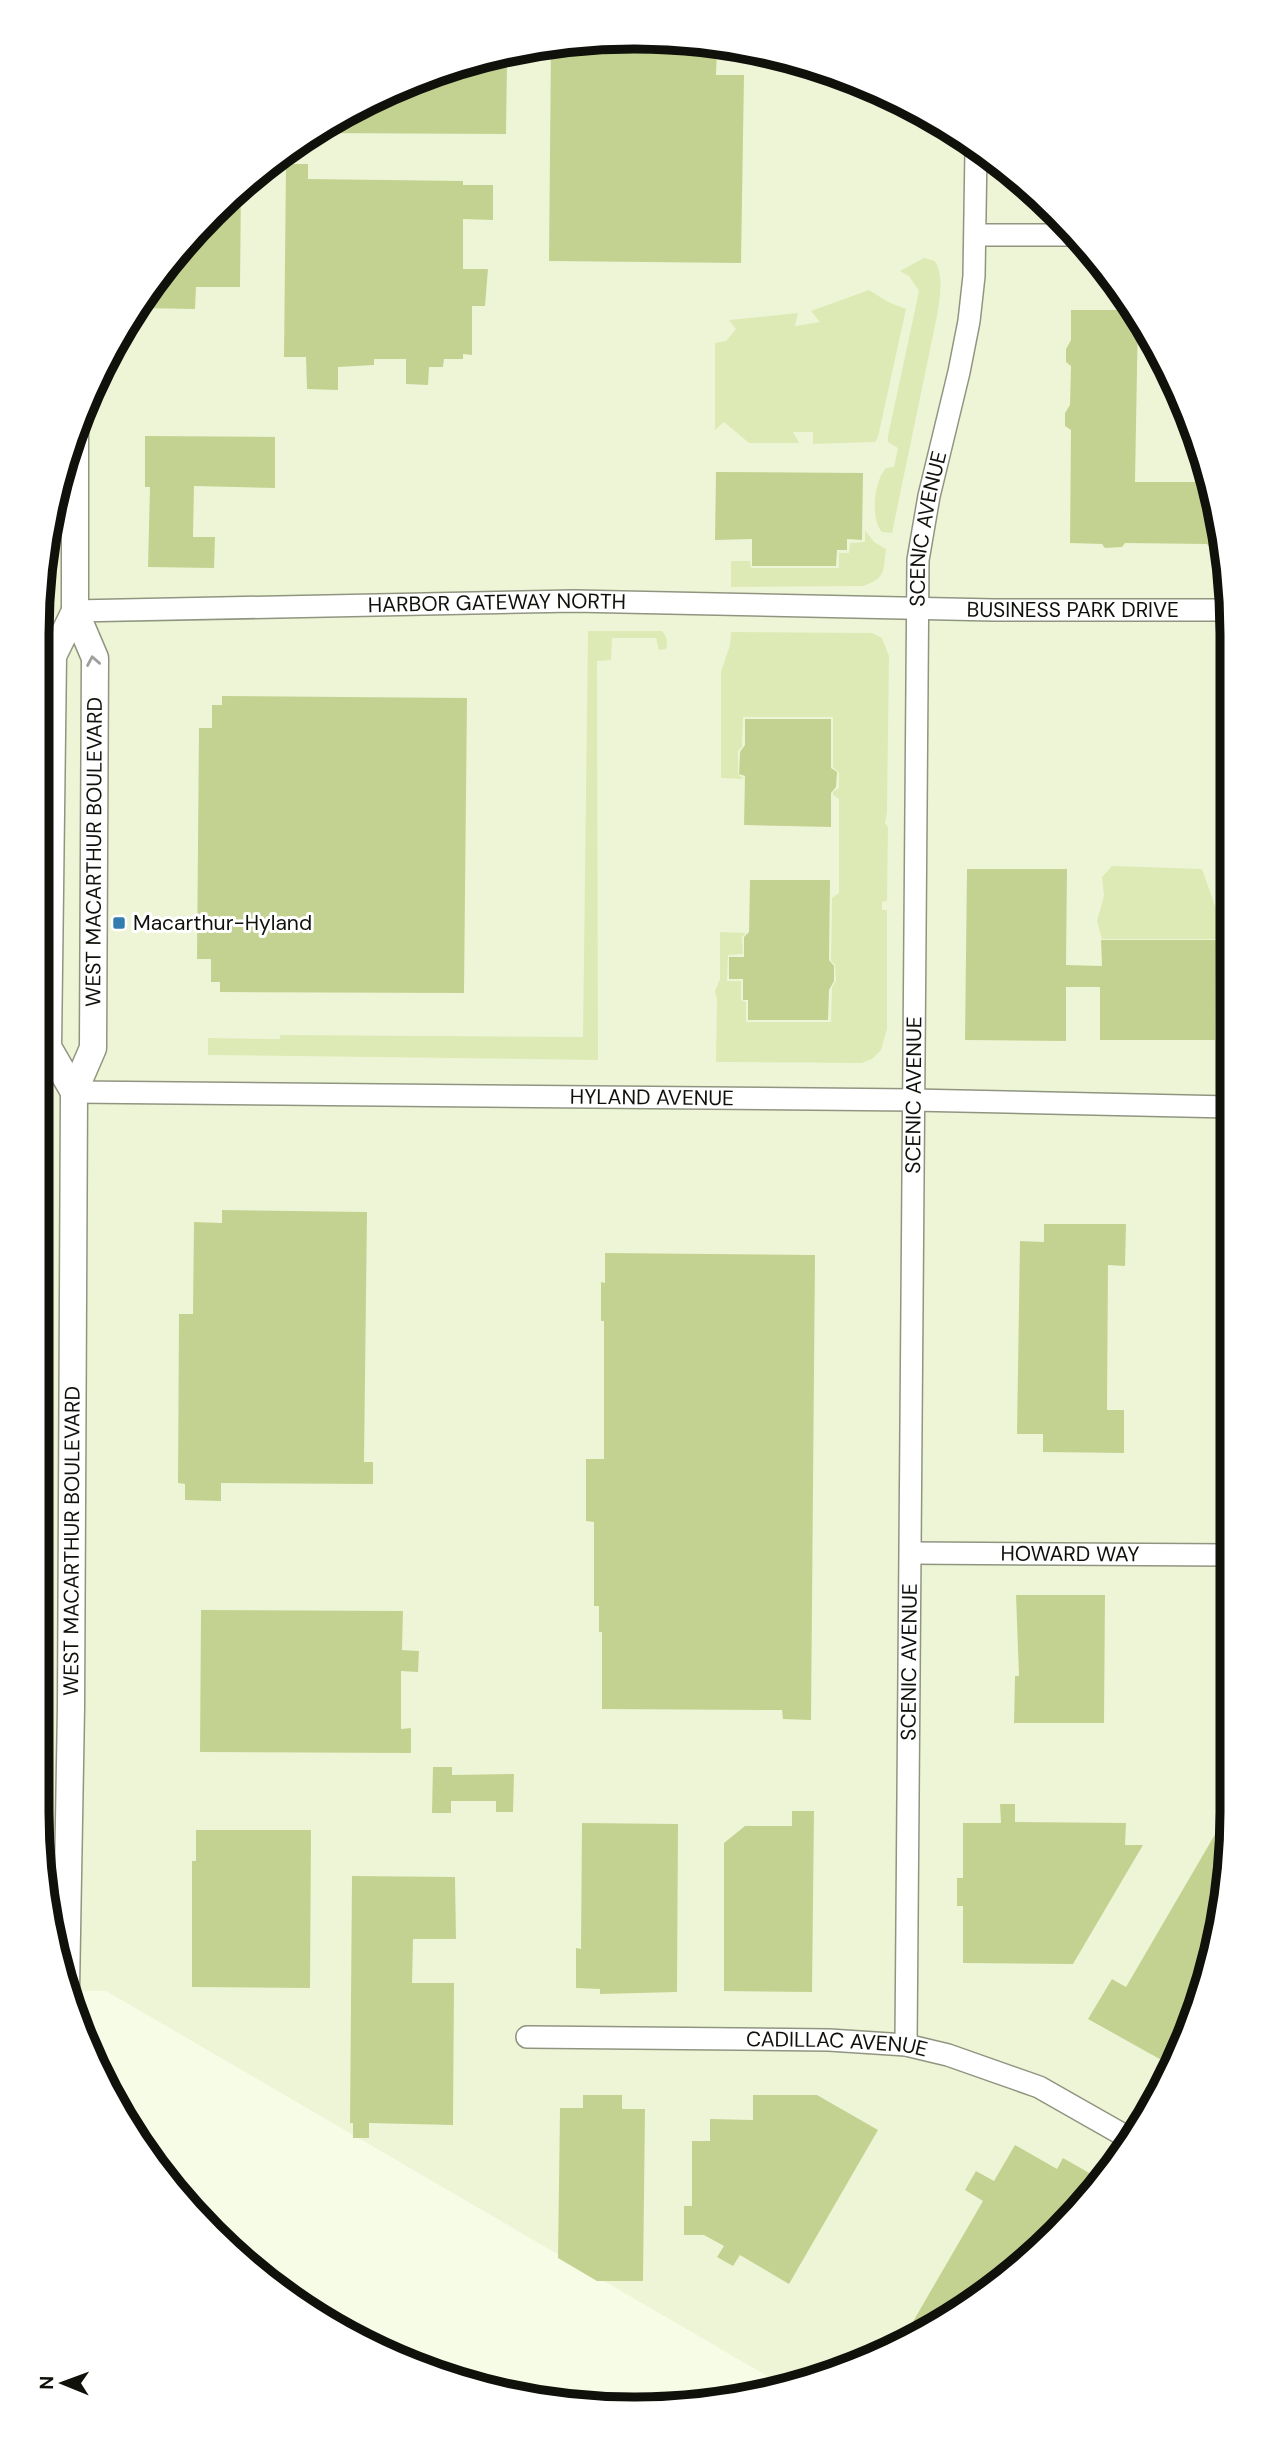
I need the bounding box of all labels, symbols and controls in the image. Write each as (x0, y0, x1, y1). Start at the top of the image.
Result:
street label: SCENIC AVENUE (904, 448, 953, 607)
street label: HARBOR GATEWAY NORTH (368, 587, 626, 619)
street label: BUSINESS PARK DRIVE (966, 595, 1179, 624)
one-way arrow (86, 655, 101, 666)
street label: WEST MACARTHUR BOULEVARD (79, 697, 109, 1007)
place label: Macarthur-Hyland (133, 909, 312, 937)
marker: Macarthur-Hyland (111, 915, 127, 931)
street label: SCENIC AVENUE (899, 1016, 928, 1174)
street label: HYLAND AVENUE (570, 1083, 734, 1112)
street label: WEST MACARTHUR BOULEVARD (57, 1386, 87, 1696)
street label: HOWARD WAY (1000, 1540, 1140, 1568)
street label: SCENIC AVENUE (894, 1583, 924, 1741)
street label: CADILLAC AVENUE (746, 2025, 930, 2064)
north arrow (28, 2348, 98, 2418)
text: N (34, 2376, 59, 2390)

